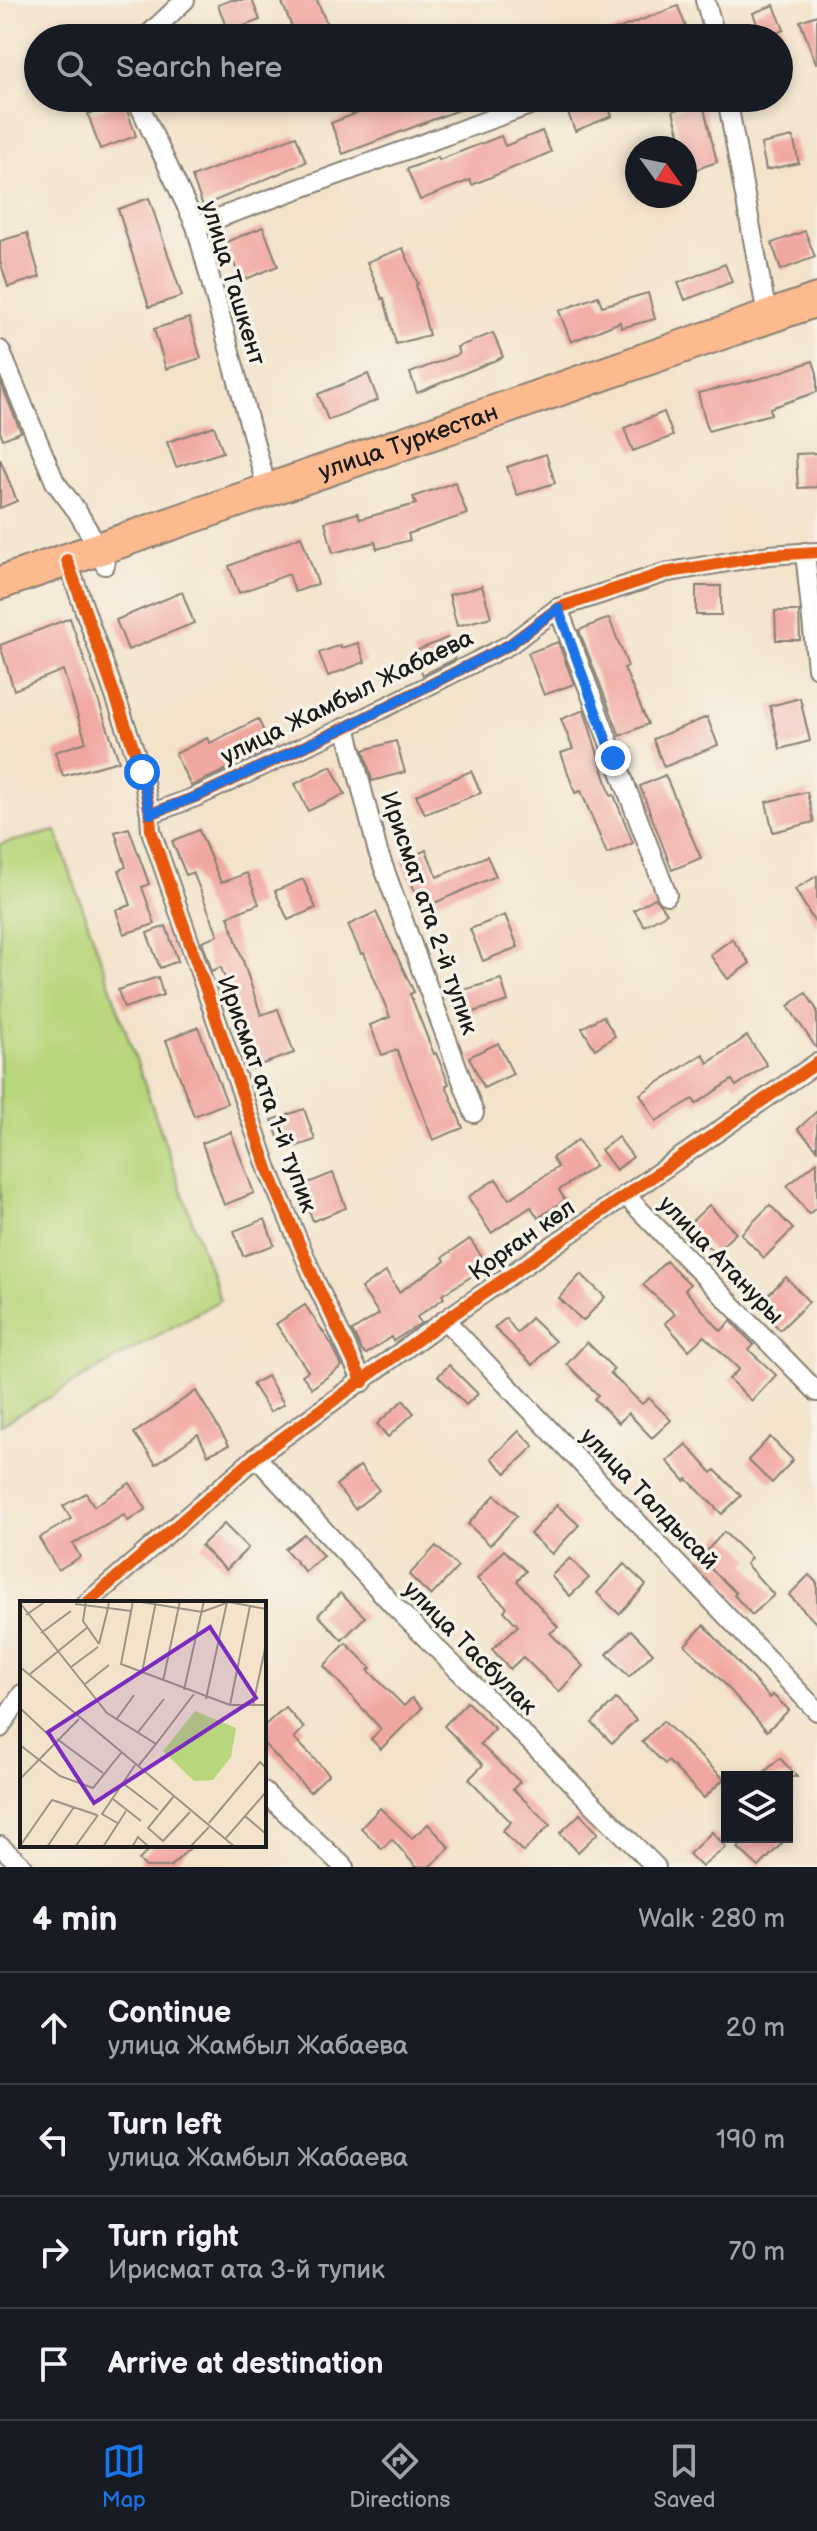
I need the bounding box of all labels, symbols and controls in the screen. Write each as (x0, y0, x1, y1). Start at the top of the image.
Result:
search box (24, 24, 793, 112)
icon: search (52, 46, 96, 90)
text: Search here (116, 50, 282, 86)
north arrow (625, 136, 697, 208)
street label: улица Ташкент (194, 197, 272, 369)
street label: улица Туркестан (315, 397, 502, 486)
street label: улица Жамбыл Жабаева (216, 623, 478, 771)
route end (595, 740, 631, 776)
route start (124, 754, 160, 790)
street label: Ирисмат ата 2-й тупик (374, 788, 484, 1039)
street label: Ирисмат ата 1-й тупик (211, 971, 323, 1217)
street label: улица Атануры (652, 1190, 790, 1330)
street label: Қорған көл (463, 1193, 581, 1287)
street label: улица Талдысай (574, 1422, 724, 1576)
street label: улица Тасбулак (397, 1575, 543, 1721)
inset map (20, 1601, 266, 1847)
map controls (721, 1771, 793, 1843)
button: layers (721, 1771, 793, 1843)
text: 4 min (32, 1899, 118, 1940)
text: Walk · 280 m (638, 1904, 785, 1935)
text: Continue (108, 1995, 231, 2031)
icon: ahead (32, 2006, 76, 2050)
text: 20 m (726, 2013, 785, 2044)
text: улица Жамбыл Жабаева (108, 2031, 408, 2062)
text: Turn left (108, 2107, 222, 2143)
icon: left (32, 2118, 76, 2162)
text: 190 m (716, 2125, 785, 2156)
text: улица Жамбыл Жабаева (108, 2143, 408, 2174)
text: Turn right (108, 2219, 239, 2255)
icon: right (32, 2230, 76, 2274)
text: 70 m (728, 2237, 785, 2268)
text: Ирисмат ата 3-й тупик (108, 2255, 385, 2286)
icon: arrive (32, 2342, 76, 2386)
text: Arrive at destination (108, 2346, 384, 2382)
tab: Map (102, 2439, 146, 2514)
tab: Directions (349, 2439, 450, 2514)
tab: Saved (654, 2439, 715, 2514)

